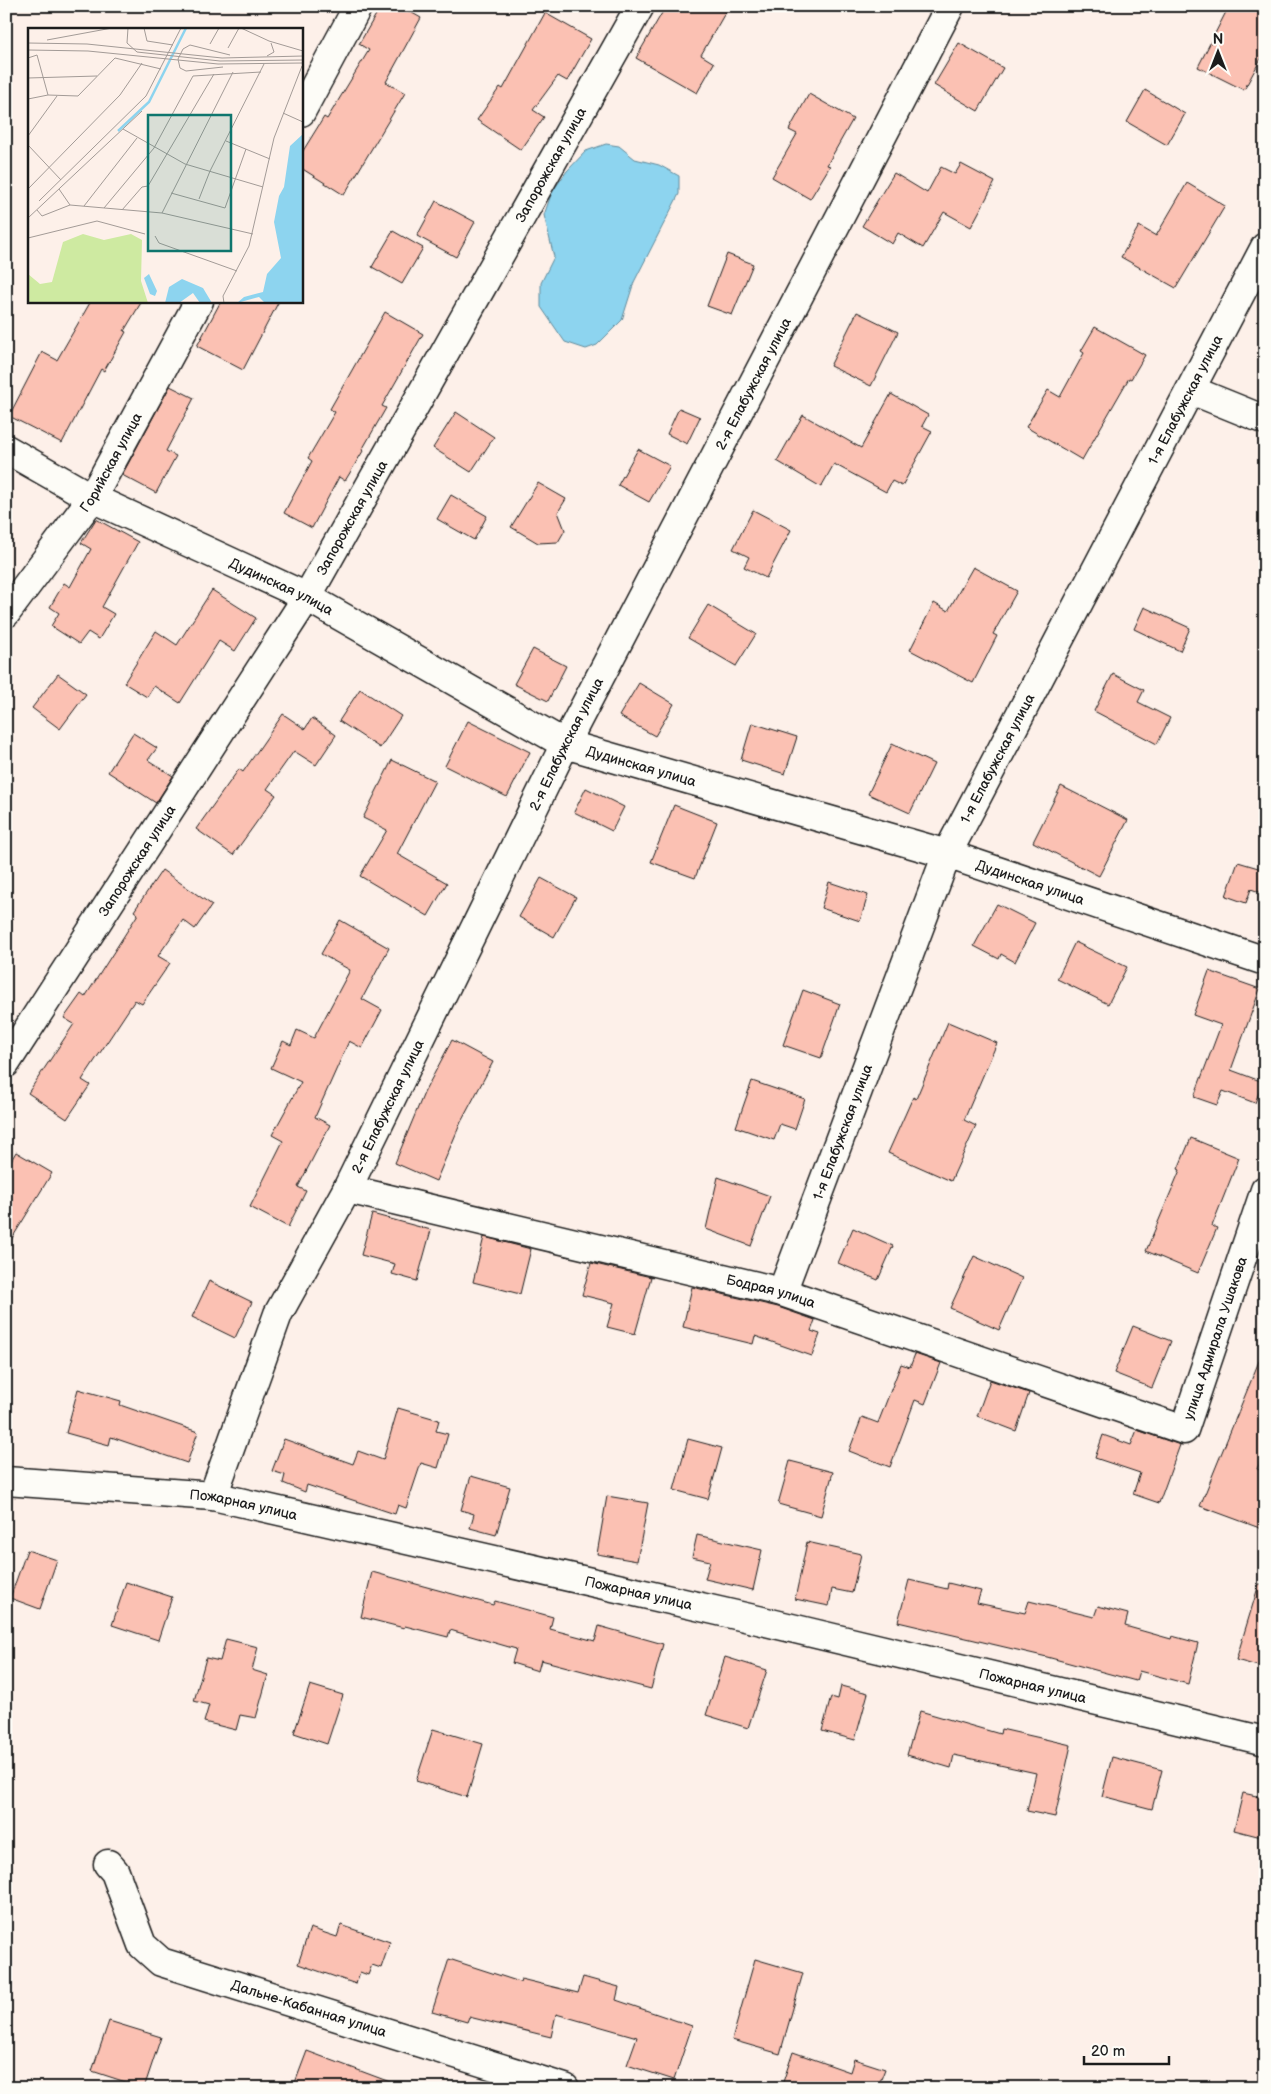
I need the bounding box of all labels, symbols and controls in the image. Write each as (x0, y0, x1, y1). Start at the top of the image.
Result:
inset map (28, 28, 302, 302)
north arrow (1194, 28, 1244, 78)
text: N (1213, 31, 1223, 48)
street label: Запорожская улица (511, 104, 590, 225)
street label: 2-я Елабужская улица (712, 314, 795, 453)
street label: 1-я Елабужская улица (1144, 331, 1226, 467)
street label: Горийская улица (76, 409, 146, 515)
street label: Запорожская улица (313, 456, 391, 578)
street label: Дудинская улица (227, 554, 337, 619)
street label: 2-я Елабужская улица (525, 674, 607, 813)
street label: 1-я Елабужская улица (956, 690, 1038, 826)
street label: Дудинская улица (584, 742, 699, 790)
street label: Запорожская улица (95, 801, 179, 919)
street label: Дудинская улица (974, 856, 1087, 908)
street label: 2-я Елабужская улица (348, 1036, 428, 1176)
street label: 1-я Елабужская улица (809, 1061, 876, 1202)
street label: улица Адмирала Ушакова (1180, 1254, 1251, 1422)
street label: Бодрая улица (725, 1271, 818, 1312)
street label: Пожарная улица (189, 1486, 300, 1524)
street label: Пожарная улица (583, 1572, 695, 1613)
street label: Пожарная улица (977, 1665, 1089, 1707)
street label: Дальне-Кабанная улица (229, 1976, 389, 2041)
scale bar (1084, 2034, 1168, 2066)
text: 20 m (1091, 2042, 1125, 2061)

